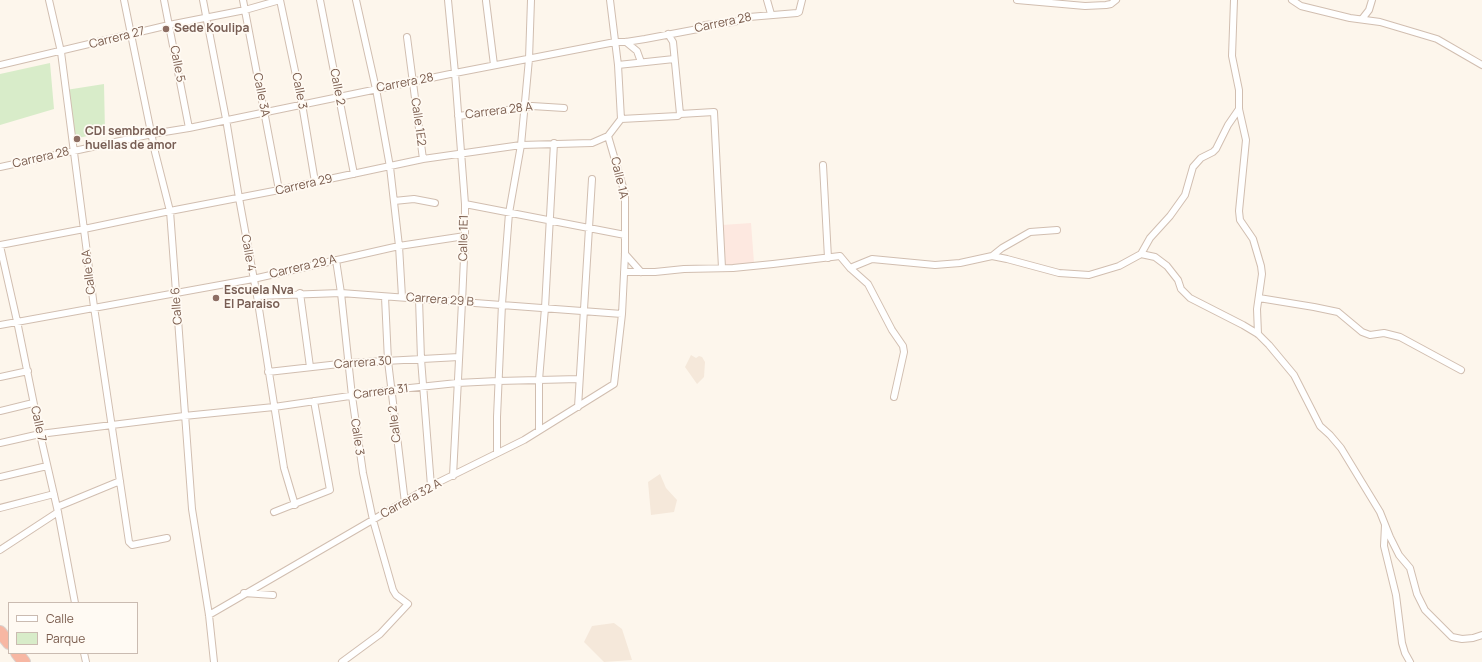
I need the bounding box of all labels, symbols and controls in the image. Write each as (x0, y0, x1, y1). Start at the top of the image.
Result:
street label: Carrera 28 (693, 10, 753, 36)
place label: Sede Koulipa (174, 22, 249, 36)
street label: Carrera 27 (88, 24, 146, 52)
marker: Sede Koulipa (161, 24, 171, 34)
street label: Calle 5 (166, 44, 188, 84)
street label: Calle 2 (326, 67, 348, 107)
street label: Carrera 28 (375, 70, 435, 96)
street label: Calle 3A (250, 72, 272, 118)
street label: Calle 3 (288, 72, 310, 110)
street label: Calle 1E2 (407, 97, 429, 147)
street label: Carrera 28 A (464, 100, 534, 122)
place label: CDI sembrado huellas de amor (85, 125, 177, 153)
marker: CDI sembrado huellas de amor (72, 134, 82, 144)
street label: Carrera 28 (11, 144, 71, 172)
street label: Calle 1A (607, 156, 631, 200)
street label: Carrera 29 (274, 171, 334, 199)
street label: Calle 1E1 (456, 215, 472, 261)
street label: Calle 4 (238, 233, 258, 273)
street label: Calle 6A (79, 249, 99, 295)
street label: Carrera 29 A (268, 252, 338, 282)
place label: Escuela Nva El Paraiso (224, 284, 294, 312)
street label: Calle 6 (169, 287, 185, 325)
street label: Carrera 29 B (406, 290, 474, 310)
marker: Escuela Nva El Paraiso (211, 293, 221, 303)
street label: Carrera 30 (334, 354, 392, 372)
street label: Carrera 31 (353, 381, 409, 403)
street label: Calle 7 (27, 405, 49, 443)
street label: Calle 2 (386, 405, 404, 443)
street label: Calle 3 (347, 418, 367, 456)
street label: Carrera 32 A (378, 476, 444, 522)
legend (8, 602, 138, 654)
text: Calle (46, 610, 74, 627)
text: Parque (46, 630, 85, 647)

